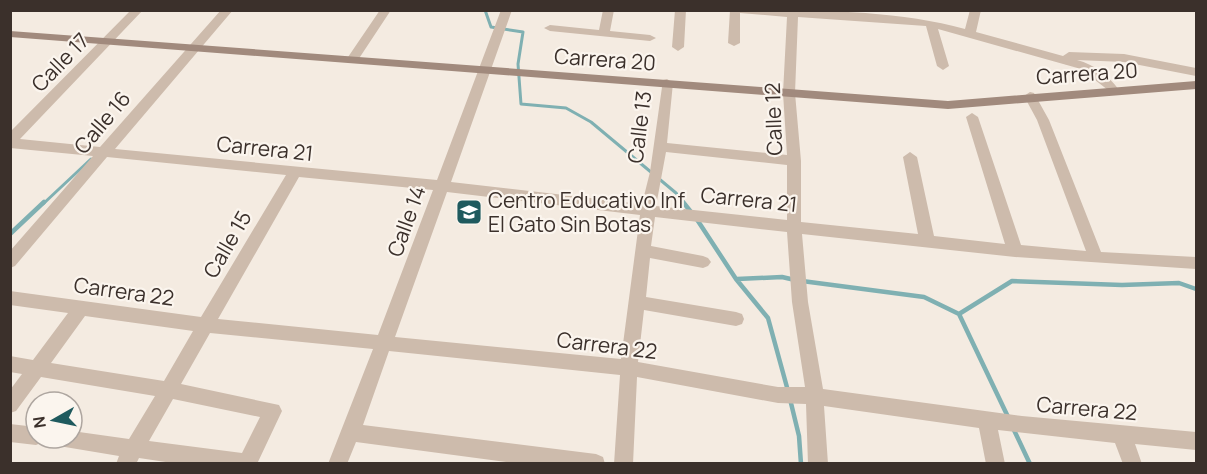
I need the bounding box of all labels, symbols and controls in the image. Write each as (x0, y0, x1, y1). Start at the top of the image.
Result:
street label: Calle 17 (25, 26, 95, 98)
street label: Carrera 20 (553, 41, 657, 77)
street label: Carrera 20 (1035, 55, 1139, 91)
street label: Calle 12 (758, 82, 788, 156)
street label: Calle 16 (67, 85, 137, 159)
street label: Calle 13 (621, 89, 657, 165)
street label: Carrera 21 (215, 129, 315, 167)
street label: Carrera 21 (699, 180, 799, 218)
street label: Calle 14 (380, 182, 432, 260)
place label: Centro Educativo Inf El Gato Sin Botas (488, 186, 686, 238)
school or university icon: Centro Educativo Inf El Gato Sin Botas (454, 197, 484, 227)
street label: Calle 15 (197, 205, 257, 283)
street label: Carrera 22 (72, 270, 176, 312)
street label: Carrera 22 (555, 325, 659, 365)
north arrow (24, 390, 84, 450)
street label: Carrera 22 (1036, 390, 1138, 426)
text: N (27, 415, 51, 430)

